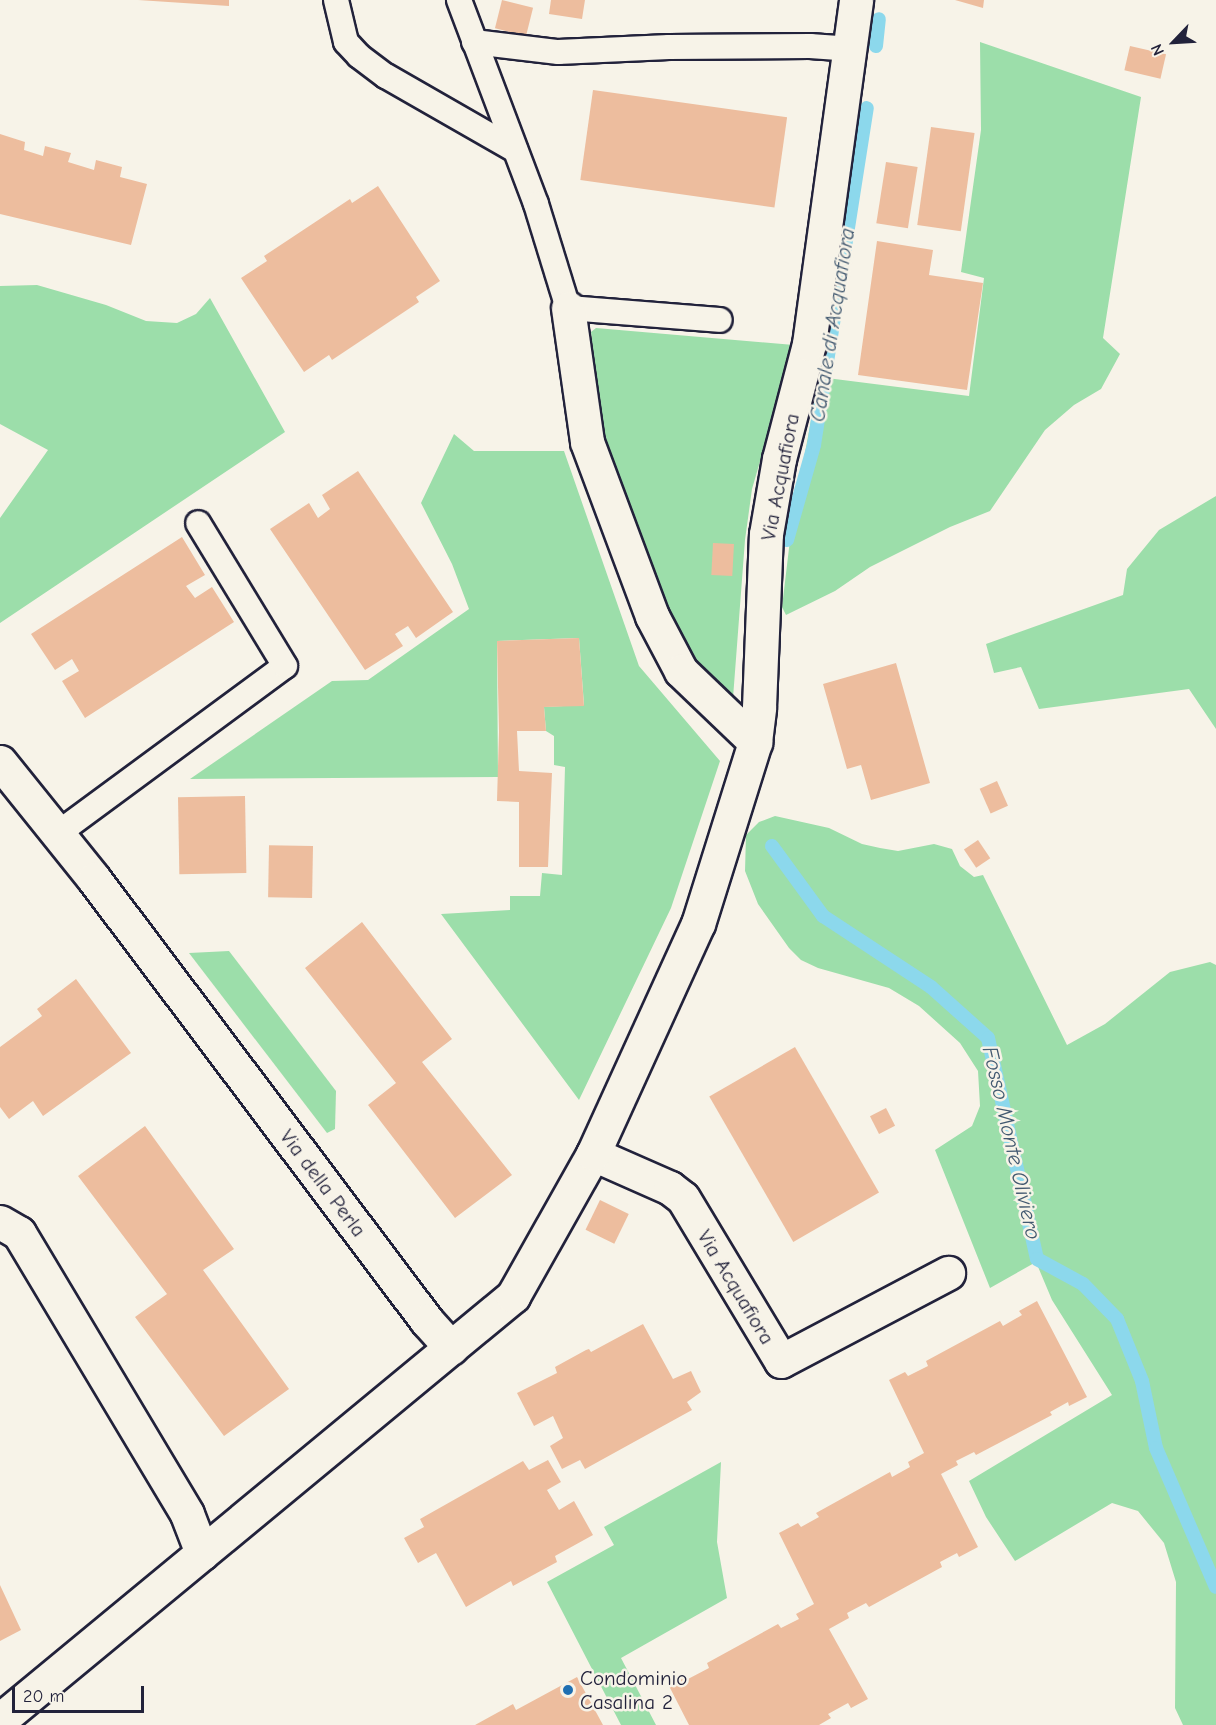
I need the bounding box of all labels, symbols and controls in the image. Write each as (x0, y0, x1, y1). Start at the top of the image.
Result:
north arrow (1144, 12, 1204, 72)
text: N (1147, 41, 1168, 58)
water label: Canale di Acquafiora (805, 226, 861, 424)
street label: Via Acquafiora (755, 411, 805, 543)
water label: Fosso Monte Oliviero (976, 1044, 1046, 1242)
street label: Via della Perla (274, 1124, 372, 1242)
street label: Via Acquafiora (692, 1225, 780, 1349)
place label: Condominio Casalina 2 (580, 1665, 687, 1715)
scale bar (15, 1674, 147, 1712)
marker: Condominio Casalina 2 (561, 1683, 575, 1697)
text: 20 m (23, 1686, 64, 1707)

